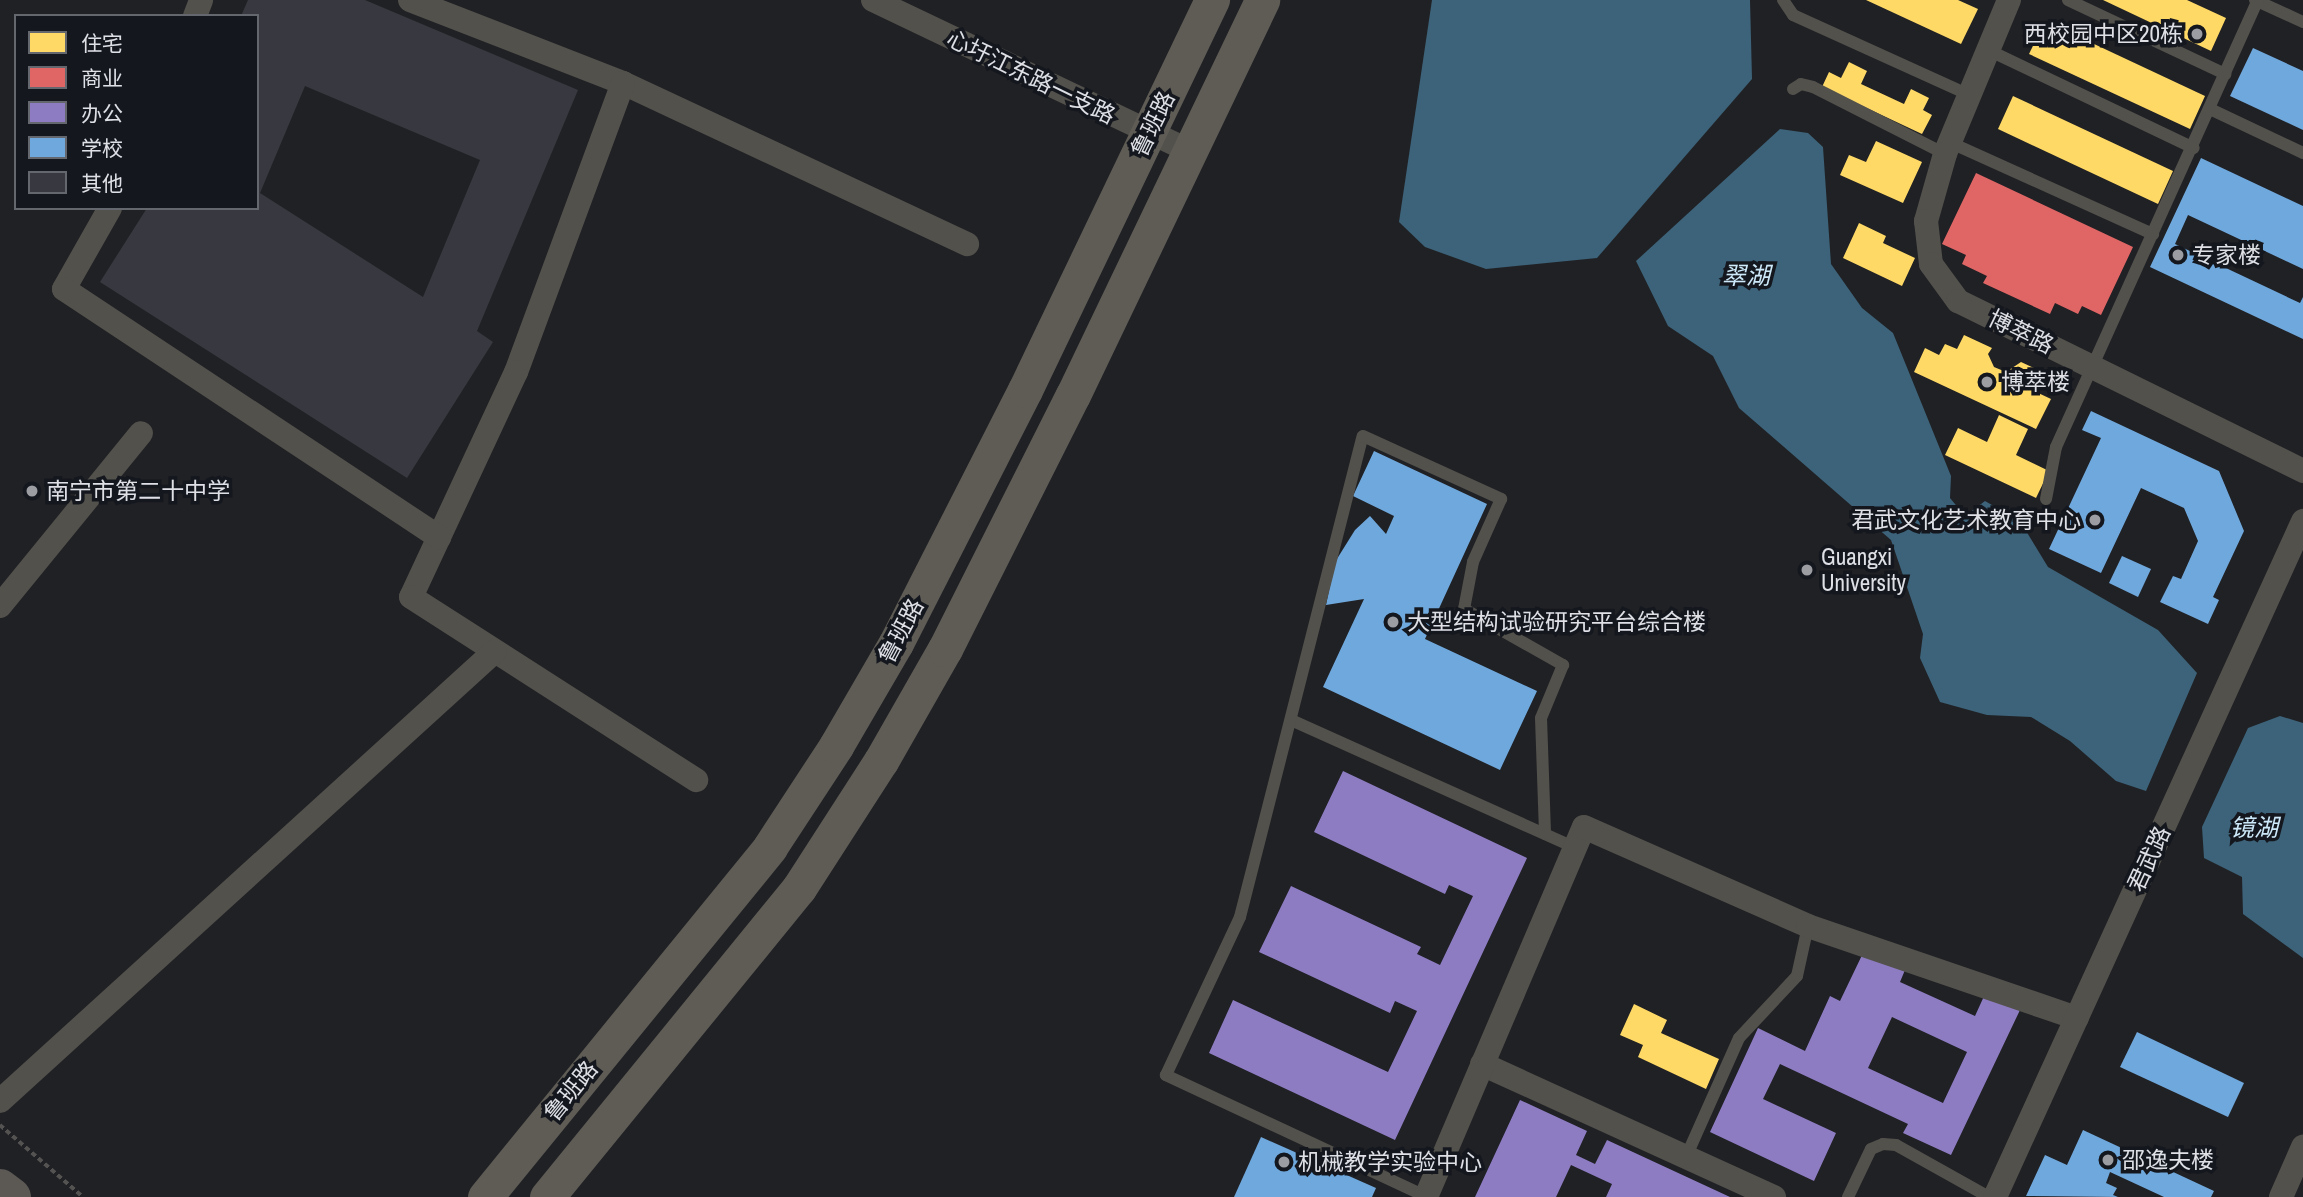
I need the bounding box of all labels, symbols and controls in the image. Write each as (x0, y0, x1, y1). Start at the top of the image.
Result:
legend (14, 14, 259, 210)
place label: 西校园中区20栋 (2024, 20, 2183, 48)
street label: 心圩江东路一支路 (942, 24, 1120, 130)
marker: 西校园中区20栋 (2189, 26, 2205, 42)
text: 住宅 (81, 29, 123, 58)
text: 商业 (81, 64, 123, 93)
street label: 鲁班路 (1125, 87, 1181, 161)
text: 办公 (81, 99, 123, 128)
text: 学校 (81, 134, 123, 163)
text: 其他 (81, 169, 123, 198)
place label: 专家楼 (2192, 241, 2261, 269)
marker: 专家楼 (2170, 247, 2186, 263)
water label: 翠湖 (1722, 262, 1770, 290)
street label: 博萃路 (1984, 304, 2058, 360)
place label: 博萃楼 (2001, 368, 2070, 396)
marker: 博萃楼 (1979, 374, 1995, 390)
place label: 南宁市第二十中学 (46, 477, 230, 505)
marker: 南宁市第二十中学 (24, 483, 40, 499)
place label: 君武文化艺术教育中心 (1851, 506, 2081, 534)
marker: 君武文化艺术教育中心 (2087, 512, 2103, 528)
place label: Guangxi University (1821, 543, 1906, 597)
marker: Guangxi University (1799, 562, 1815, 578)
street label: 鲁班路 (873, 594, 929, 668)
place label: 大型结构试验研究平台综合楼 (1407, 608, 1706, 636)
marker: 大型结构试验研究平台综合楼 (1385, 614, 1401, 630)
water label: 镜湖 (2230, 814, 2278, 842)
street label: 君武路 (2122, 822, 2176, 896)
street label: 鲁班路 (539, 1056, 603, 1126)
place label: 邵逸夫楼 (2122, 1146, 2214, 1174)
place label: 机械教学实验中心 (1298, 1148, 1482, 1176)
marker: 邵逸夫楼 (2100, 1152, 2116, 1168)
marker: 机械教学实验中心 (1276, 1154, 1292, 1170)

